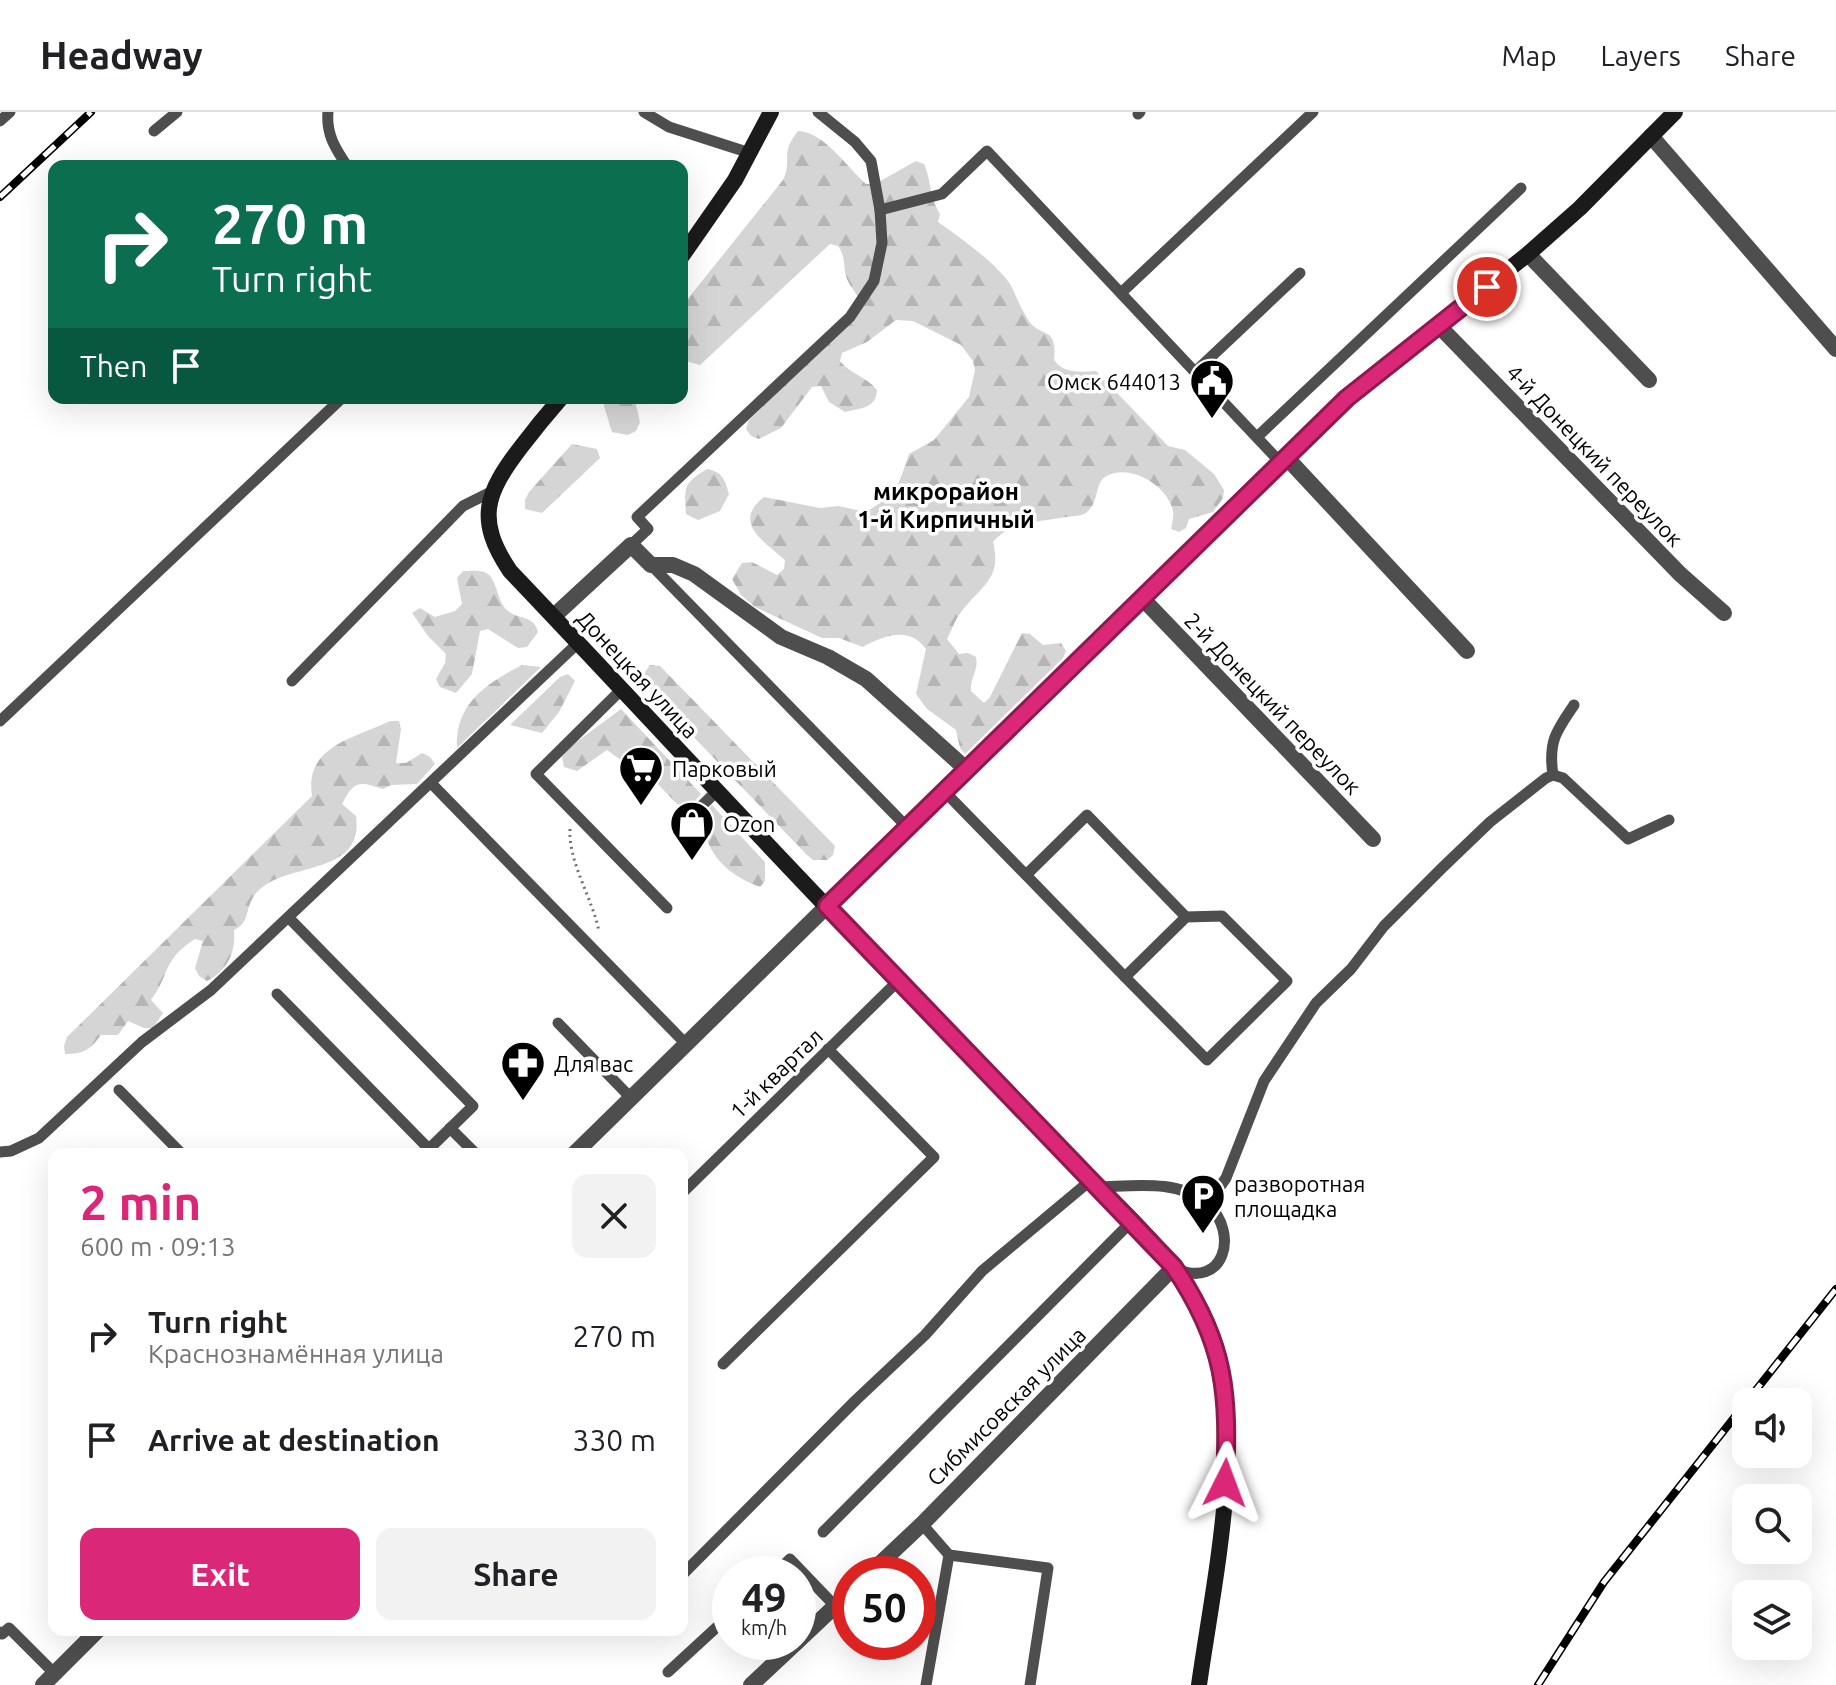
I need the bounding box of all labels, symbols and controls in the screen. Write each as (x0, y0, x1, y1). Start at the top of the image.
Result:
text: Headway (40, 34, 203, 76)
text: Map (1501, 40, 1557, 71)
text: Layers (1601, 40, 1681, 71)
text: Share (1725, 40, 1796, 71)
icon: right (80, 192, 184, 296)
text: 270 m (212, 192, 368, 255)
pin (1453, 253, 1521, 321)
text: Turn right (212, 258, 372, 299)
icon: arrive (1465, 265, 1509, 309)
icon: arrive (164, 344, 208, 388)
text: Then (80, 349, 148, 383)
public building icon: Омск 644013 (1188, 357, 1236, 420)
street label: 4-й Донецкий переулок (1502, 359, 1688, 551)
place label: Омск 644013 (1047, 369, 1181, 394)
district label: микрорайон 1-й Кирпичный (857, 478, 1035, 533)
street label: Донецкая улица (572, 605, 704, 743)
street label: 2-й Донецкий переулок (1180, 607, 1366, 799)
supermarket icon: Парковый (617, 744, 665, 807)
place label: Парковый (672, 756, 777, 781)
shop icon: Ozon (668, 799, 716, 862)
place label: Ozon (723, 811, 775, 836)
street label: 1-й квартал (725, 1023, 827, 1123)
pharmacy icon: Для вас (499, 1039, 547, 1102)
place label: Для вас (554, 1051, 633, 1076)
place label: разворотная площадка (1234, 1171, 1365, 1221)
parking icon: разворотная площадка (1179, 1172, 1227, 1235)
button: close (572, 1174, 656, 1258)
text: 2 min (80, 1175, 201, 1229)
text: 600 m · 09:13 (80, 1232, 236, 1261)
text: Turn right (148, 1305, 288, 1339)
icon: right (80, 1314, 124, 1358)
text: 270 m (572, 1319, 656, 1353)
street label: Сибмисовская улица (922, 1322, 1090, 1490)
text: Краснознамённая улица (148, 1339, 444, 1368)
map controls (1732, 1388, 1812, 1660)
button: sound (1732, 1388, 1812, 1468)
icon: arrive (80, 1418, 124, 1462)
text: Arrive at destination (148, 1423, 440, 1457)
text: 330 m (572, 1423, 656, 1457)
position arrow (1183, 1441, 1267, 1525)
button: search (1732, 1484, 1812, 1564)
button: Exit (80, 1528, 360, 1620)
button: Share (376, 1528, 656, 1620)
speed limit sign: 50 (832, 1556, 936, 1660)
text: 49 (741, 1575, 787, 1620)
button: layers (1732, 1580, 1812, 1660)
text: km/h (741, 1616, 787, 1639)

